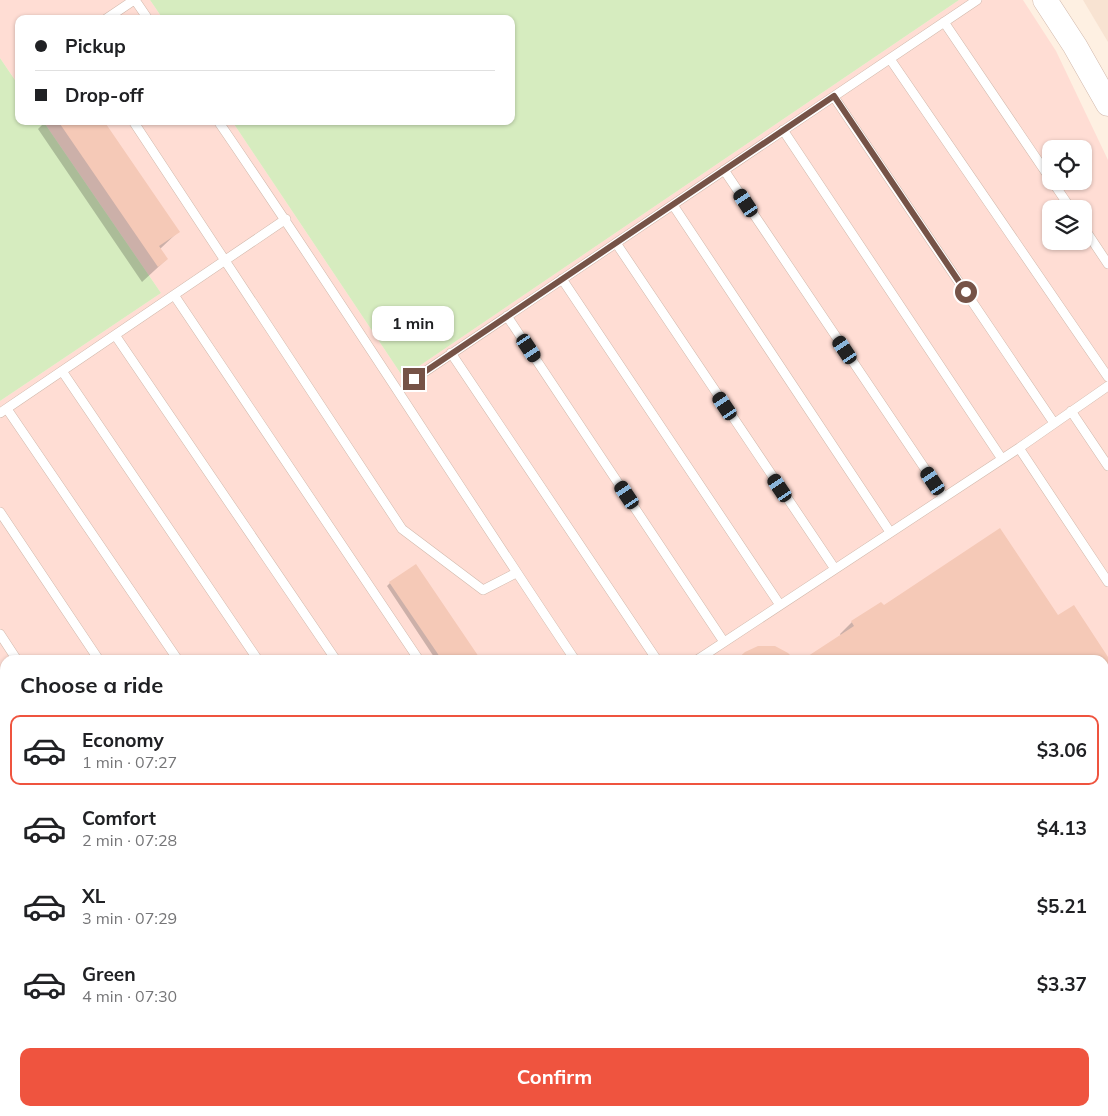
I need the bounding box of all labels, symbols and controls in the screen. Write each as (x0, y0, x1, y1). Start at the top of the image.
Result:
text: Pickup (65, 34, 126, 58)
text: Drop-off (65, 83, 143, 107)
map controls (1042, 140, 1092, 250)
button: locate (1042, 140, 1092, 190)
car (731, 186, 760, 220)
button: layers (1042, 200, 1092, 250)
route start (955, 281, 977, 303)
callout: 1 min (373, 306, 455, 342)
text: 1 min (392, 313, 434, 333)
car (514, 331, 543, 365)
car (830, 333, 859, 367)
route end (403, 368, 425, 390)
car (710, 389, 739, 423)
car (918, 464, 947, 498)
car (765, 471, 794, 505)
car (612, 478, 641, 512)
text: Choose a ride (20, 671, 163, 699)
icon: car (22, 728, 67, 773)
text: Economy (82, 728, 164, 752)
text: $3.06 (1037, 738, 1087, 762)
text: 1 min · 07:27 (82, 752, 177, 772)
icon: car (22, 806, 67, 851)
text: Comfort (82, 806, 156, 830)
text: $4.13 (1037, 816, 1087, 840)
text: 2 min · 07:28 (82, 830, 177, 850)
icon: car (22, 884, 67, 929)
text: XL (82, 884, 105, 908)
text: $5.21 (1037, 894, 1087, 918)
text: 3 min · 07:29 (82, 908, 177, 928)
icon: car (22, 962, 67, 1007)
text: Green (82, 962, 136, 986)
text: $3.37 (1037, 972, 1087, 996)
text: 4 min · 07:30 (82, 986, 177, 1006)
button: Confirm (20, 1048, 1089, 1106)

